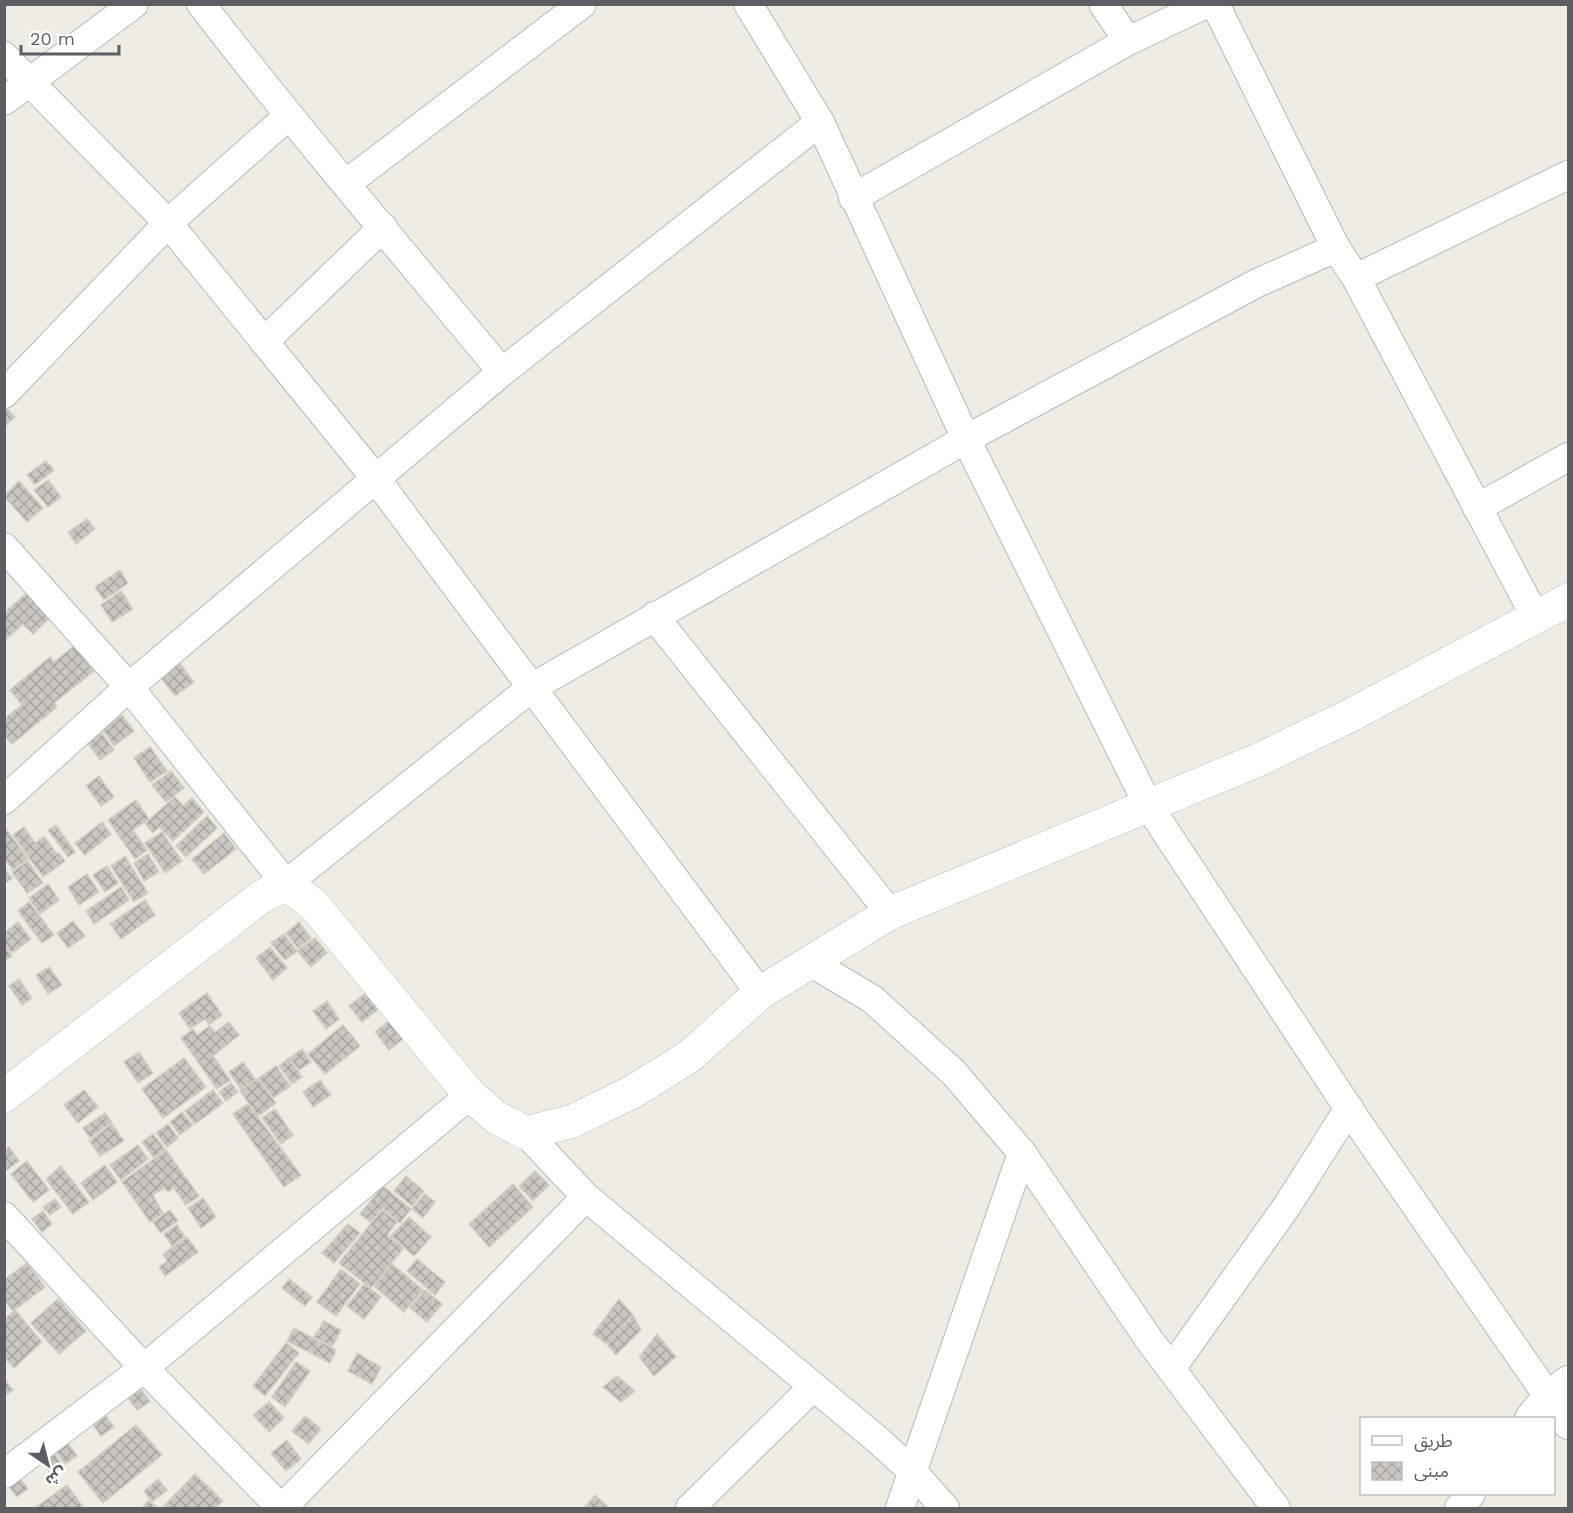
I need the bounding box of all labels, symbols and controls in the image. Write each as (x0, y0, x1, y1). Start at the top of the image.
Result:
scale bar (21, 18, 118, 56)
text: 20 m (30, 28, 75, 49)
legend (1360, 1417, 1555, 1495)
text: طريق (1414, 1430, 1453, 1452)
north arrow (18, 1435, 78, 1495)
text: مبنى (1414, 1460, 1449, 1482)
text: ش (42, 1463, 71, 1491)

